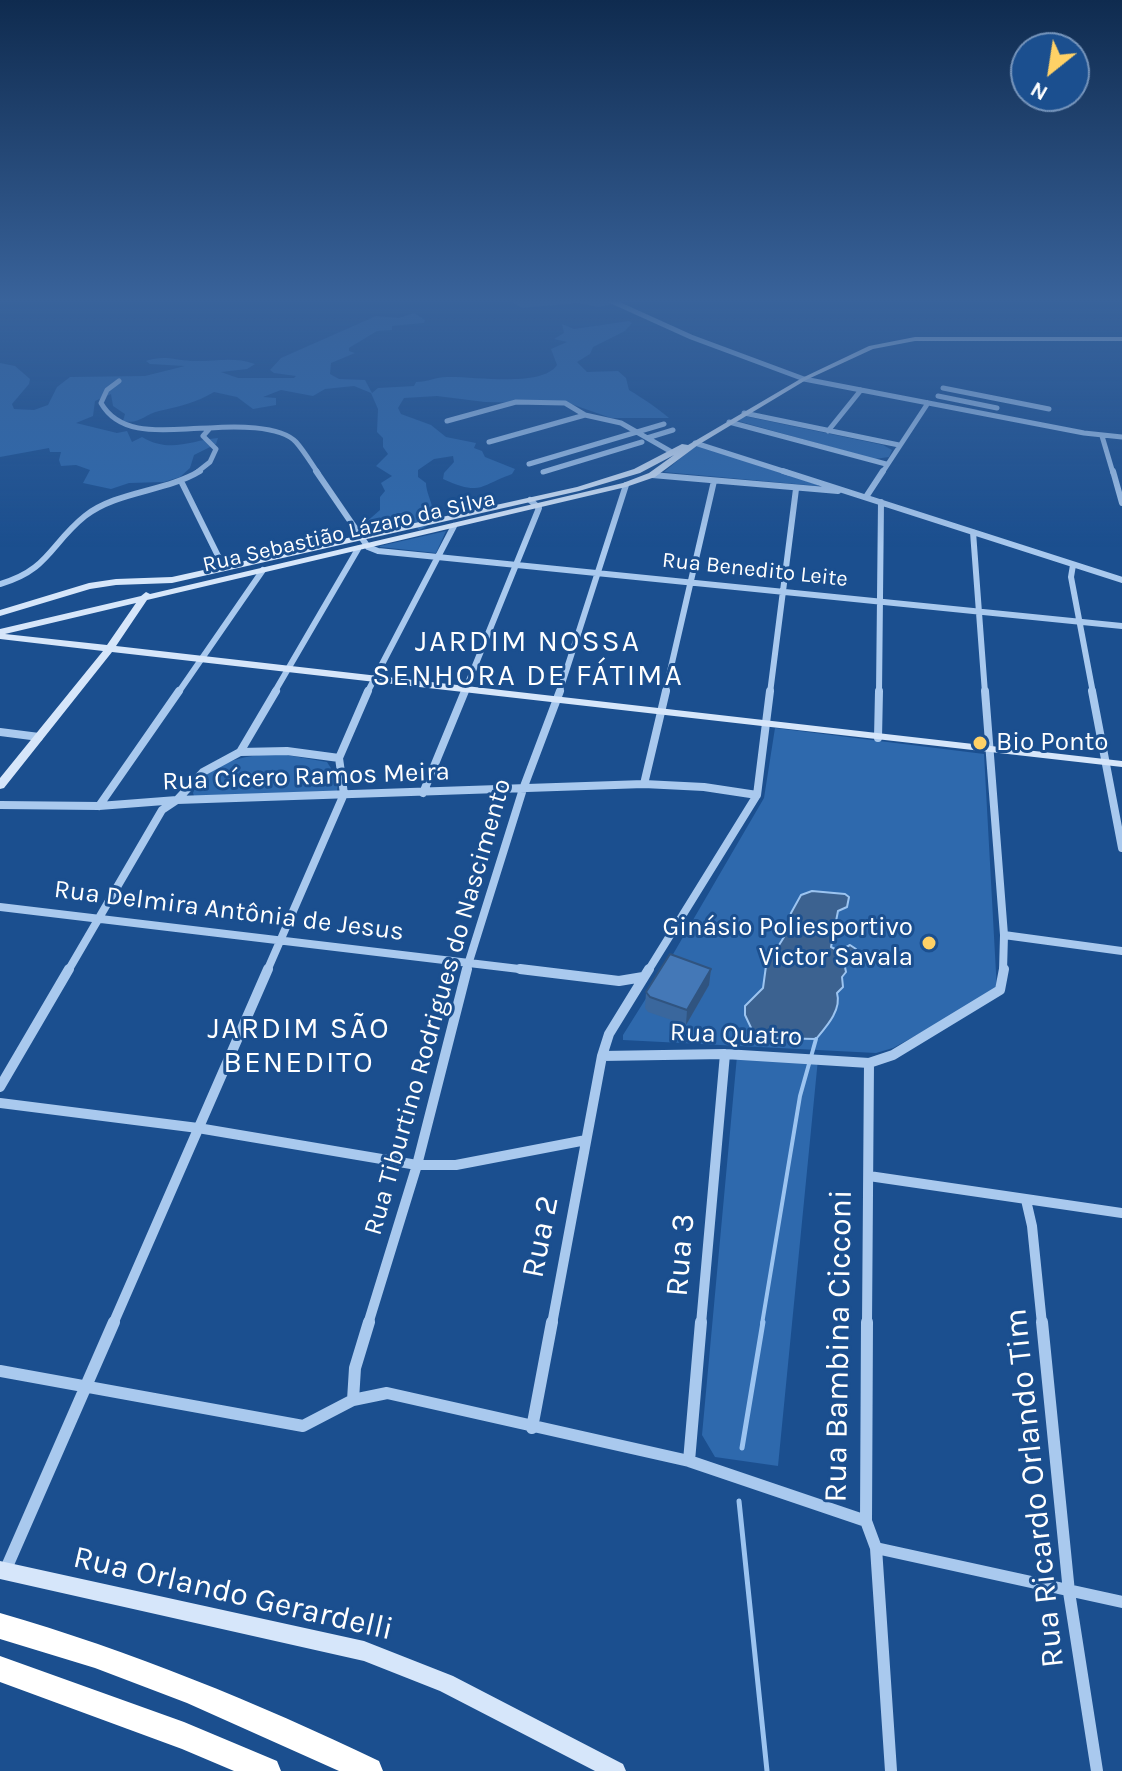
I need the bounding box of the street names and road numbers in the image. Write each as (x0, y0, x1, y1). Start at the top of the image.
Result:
street label: Rua Sebastião Lázaro da Silva (200, 485, 498, 579)
street label: Rua Benedito Leite (661, 547, 849, 593)
street label: Rua Cícero Ramos Meira (162, 756, 450, 798)
street label: Rua Tiburtino Rodrigues do Nascimento (358, 775, 518, 1239)
street label: Rua Delmira Antônia de Jesus (52, 874, 406, 948)
street label: Rua Quatro (669, 1017, 803, 1053)
street label: Rua Bambina Cicconi (817, 1189, 861, 1503)
street label: Rua 2 (514, 1193, 568, 1281)
street label: Rua 3 (658, 1212, 704, 1298)
street label: Rua Ricardo Orlando Tim (997, 1307, 1073, 1669)
street label: Rua Orlando Gerardelli (69, 1539, 397, 1649)

